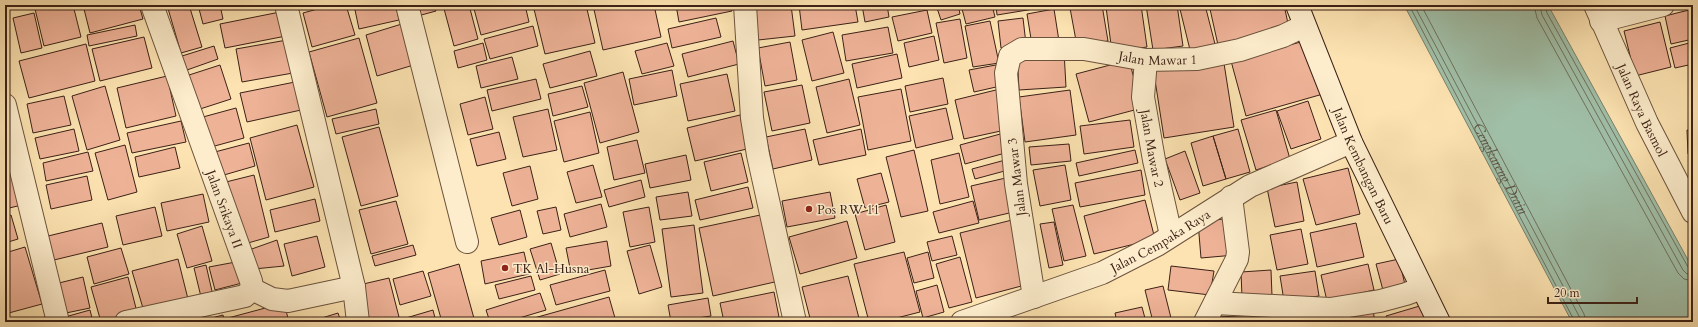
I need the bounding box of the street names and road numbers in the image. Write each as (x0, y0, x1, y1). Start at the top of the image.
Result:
street label: Jalan Mawar 1 (1115, 47, 1197, 70)
street label: Jalan Raya Basmol (1611, 59, 1671, 161)
street label: Jalan Kembangan Baru (1328, 103, 1398, 227)
street label: Jalan Mawar 2 (1135, 106, 1168, 189)
street label: Jalan Mawar 3 (1003, 137, 1031, 219)
street label: Jalan Srikaya II (201, 166, 247, 251)
street label: Jalan Cempaka Raya (1106, 205, 1214, 278)

